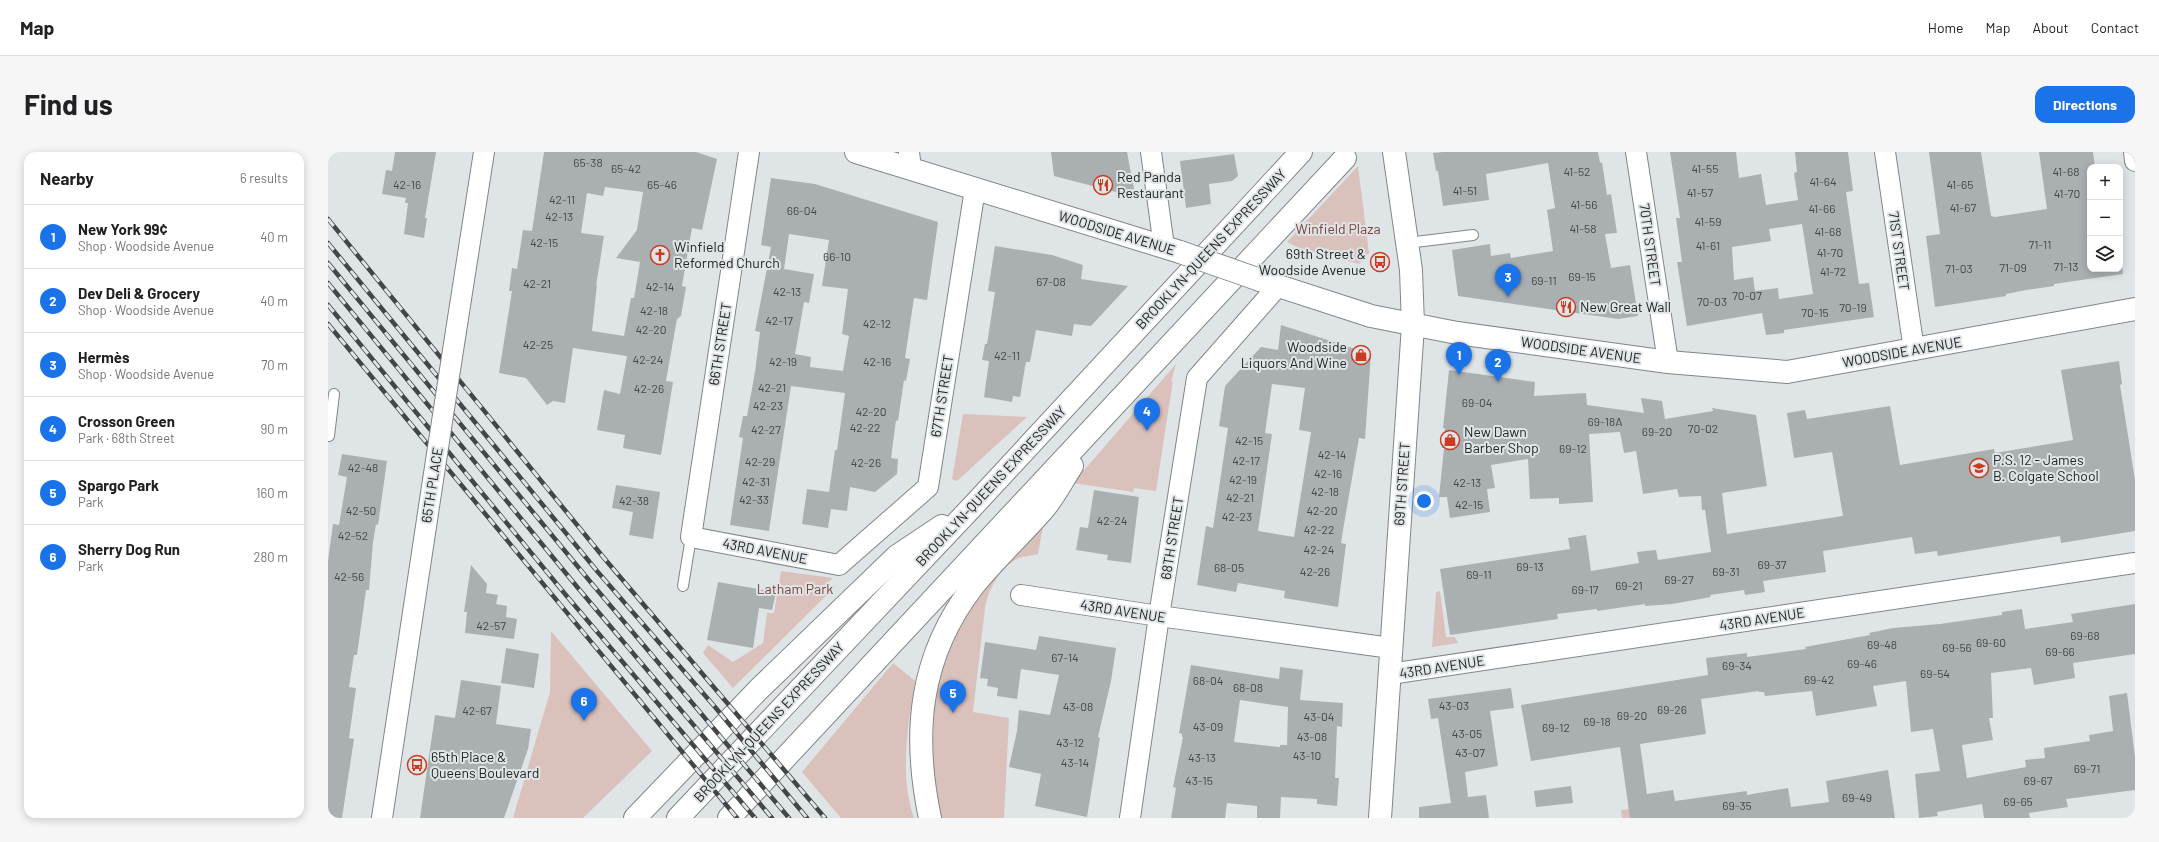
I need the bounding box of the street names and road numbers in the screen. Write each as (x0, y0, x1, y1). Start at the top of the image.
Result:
street label: BROOKLYN-QUEENS EXPRESSWAY (1132, 165, 1289, 332)
street label: 70TH STREET (1636, 202, 1665, 288)
street label: WOODSIDE AVENUE (1057, 207, 1178, 258)
street label: 71ST STREET (1886, 210, 1913, 292)
street label: 66TH STREET (705, 301, 734, 387)
street label: WOODSIDE AVENUE (1520, 333, 1642, 366)
street label: WOODSIDE AVENUE (1841, 333, 1963, 370)
street label: 67TH STREET (927, 354, 956, 438)
street label: BROOKLYN-QUEENS EXPRESSWAY (912, 402, 1069, 569)
street label: 69TH STREET (1390, 442, 1413, 526)
street label: 65TH PLACE (417, 446, 446, 524)
street label: 68TH STREET (1157, 495, 1186, 581)
street label: 43RD AVENUE (721, 534, 809, 567)
street label: 43RD AVENUE (1079, 595, 1167, 626)
street label: 43RD AVENUE (1718, 603, 1806, 634)
street label: BROOKLYN-QUEENS EXPRESSWAY (690, 638, 847, 805)
street label: 43RD AVENUE (1398, 651, 1486, 682)

